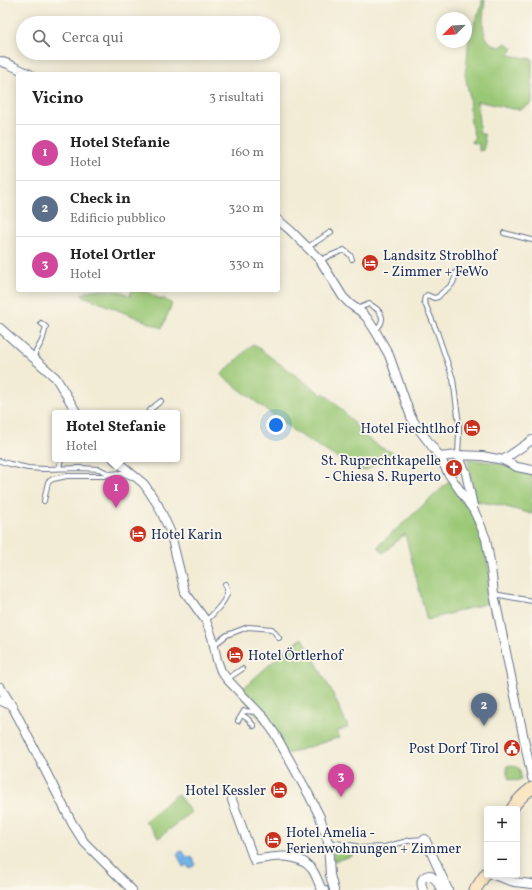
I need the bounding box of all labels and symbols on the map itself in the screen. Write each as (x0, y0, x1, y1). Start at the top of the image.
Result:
north arrow (436, 12, 472, 48)
place label: Landsitz Stroblhof - Zimmer + FeWo (383, 247, 498, 282)
hotel icon: Landsitz Stroblhof - Zimmer + FeWo (360, 253, 380, 273)
your location (266, 415, 286, 435)
hotel icon: Hotel Fiechtlhof (462, 418, 482, 438)
place label: Hotel Fiechtlhof (360, 420, 460, 439)
place label: St. Ruprechtkapelle - Chiesa S. Ruperto (321, 452, 441, 487)
church icon: St. Ruprechtkapelle - Chiesa S. Ruperto (444, 458, 464, 478)
pin: 1 (103, 475, 129, 508)
hotel icon: Hotel Karin (128, 524, 148, 544)
place label: Hotel Karin (151, 526, 222, 545)
hotel icon: Hotel Örtlerhof (225, 645, 245, 665)
place label: Hotel Örtlerhof (248, 647, 344, 666)
pin: 2 (471, 693, 497, 726)
public building icon: Post Dorf Tirol (502, 738, 522, 758)
place label: Post Dorf Tirol (409, 740, 499, 759)
pin: 3 (328, 764, 354, 797)
hotel icon: Hotel Kessler (269, 780, 289, 800)
place label: Hotel Kessler (185, 782, 266, 801)
place label: Hotel Amelia - Ferienwohnungen + Zimmer (286, 824, 461, 859)
hotel icon: Hotel Amelia - Ferienwohnungen + Zimmer (263, 830, 283, 850)

